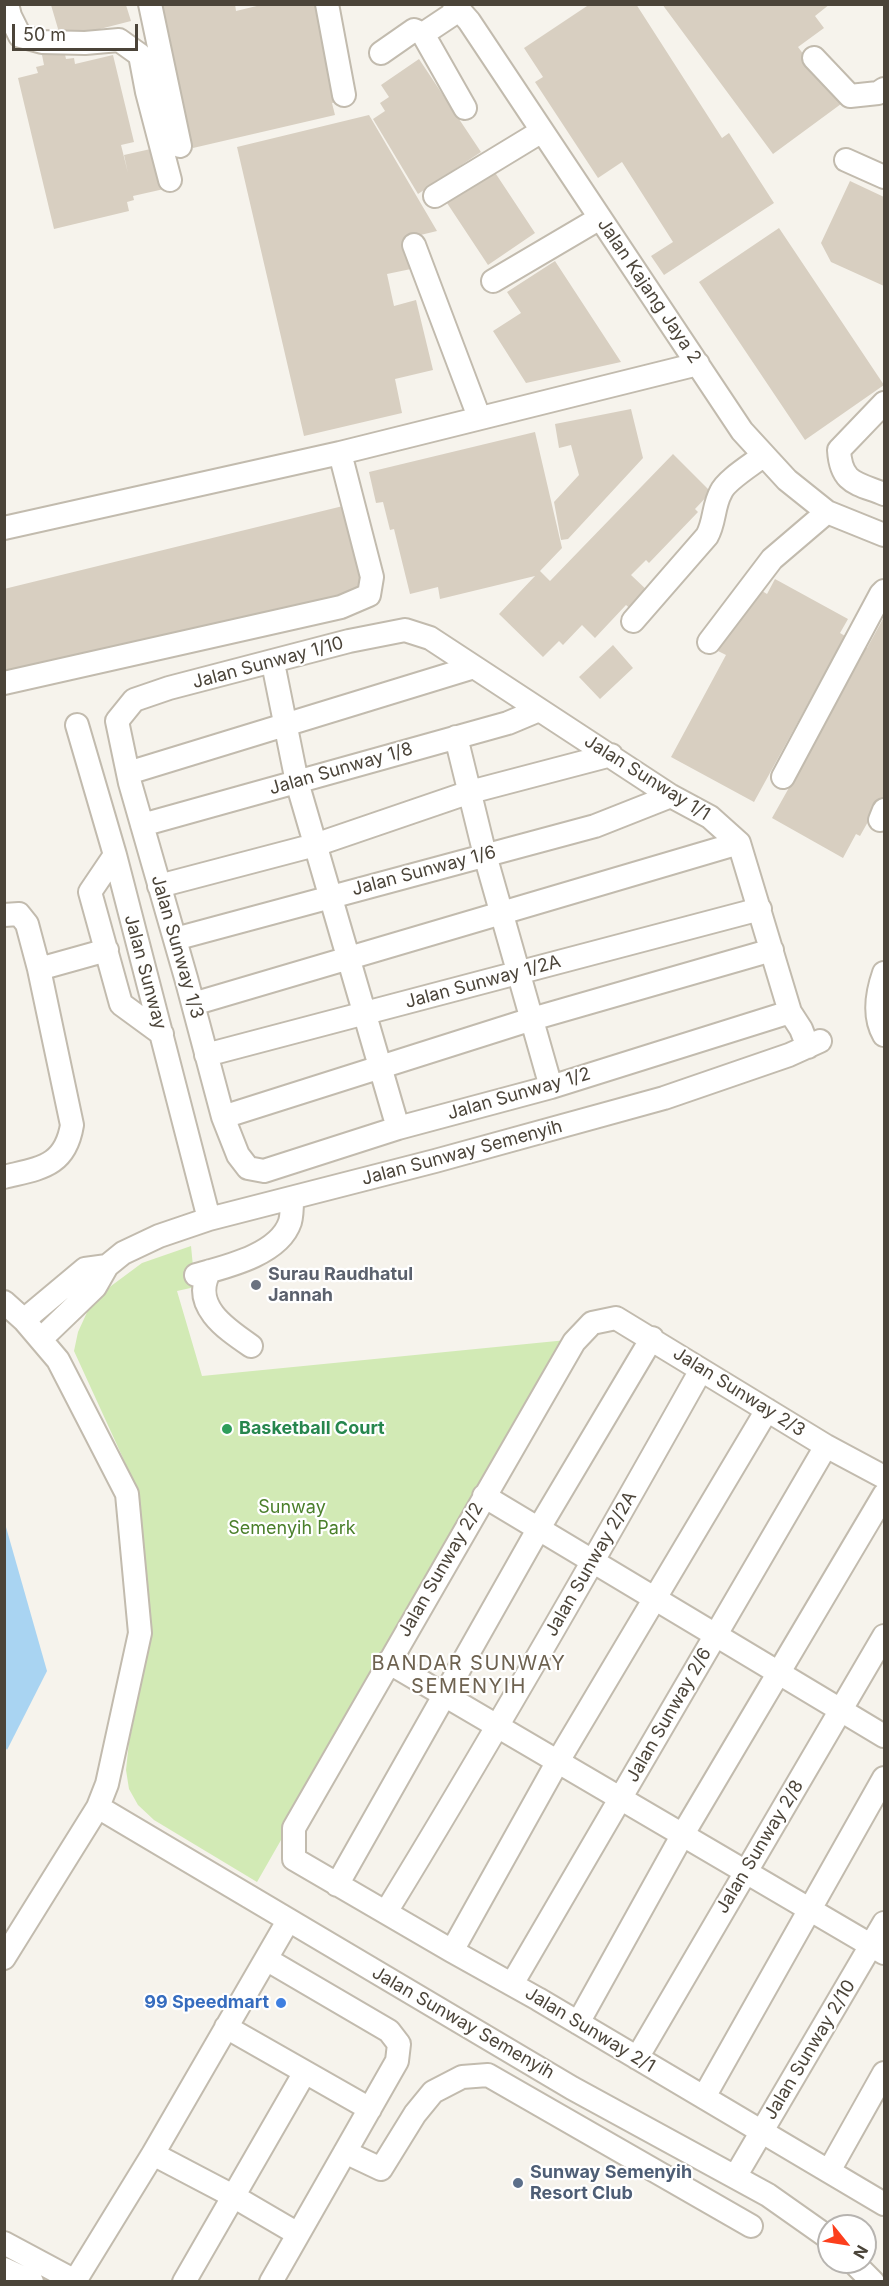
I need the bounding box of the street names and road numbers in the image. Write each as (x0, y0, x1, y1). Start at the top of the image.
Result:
street label: Jalan Kajang Jaya 2 (592, 214, 706, 368)
street label: Jalan Sunway 1/10 (190, 632, 346, 694)
street label: Jalan Sunway 1/1 (580, 731, 714, 825)
street label: Jalan Sunway 1/8 (267, 738, 415, 800)
street label: Jalan Sunway 1/6 (350, 841, 498, 901)
street label: Jalan Sunway 1/3 (146, 873, 208, 1021)
street label: Jalan Sunway (119, 912, 171, 1032)
street label: Jalan Sunway 1/2A (403, 951, 563, 1013)
street label: Jalan Sunway 1/2 (445, 1063, 593, 1125)
street label: Jalan Sunway Semenyih (359, 1116, 565, 1190)
street label: Jalan Sunway 2/3 (669, 1343, 809, 1441)
street label: Jalan Sunway 2/2A (541, 1488, 641, 1640)
street label: Jalan Sunway 2/2 (394, 1499, 488, 1641)
street label: Jalan Sunway 2/6 (622, 1644, 716, 1786)
street label: Jalan Sunway 2/8 (712, 1776, 808, 1918)
street label: Jalan Sunway Semenyih (368, 1962, 558, 2084)
street label: Jalan Sunway 2/10 (760, 1976, 860, 2124)
street label: Jalan Sunway 2/1 (521, 1983, 659, 2077)

